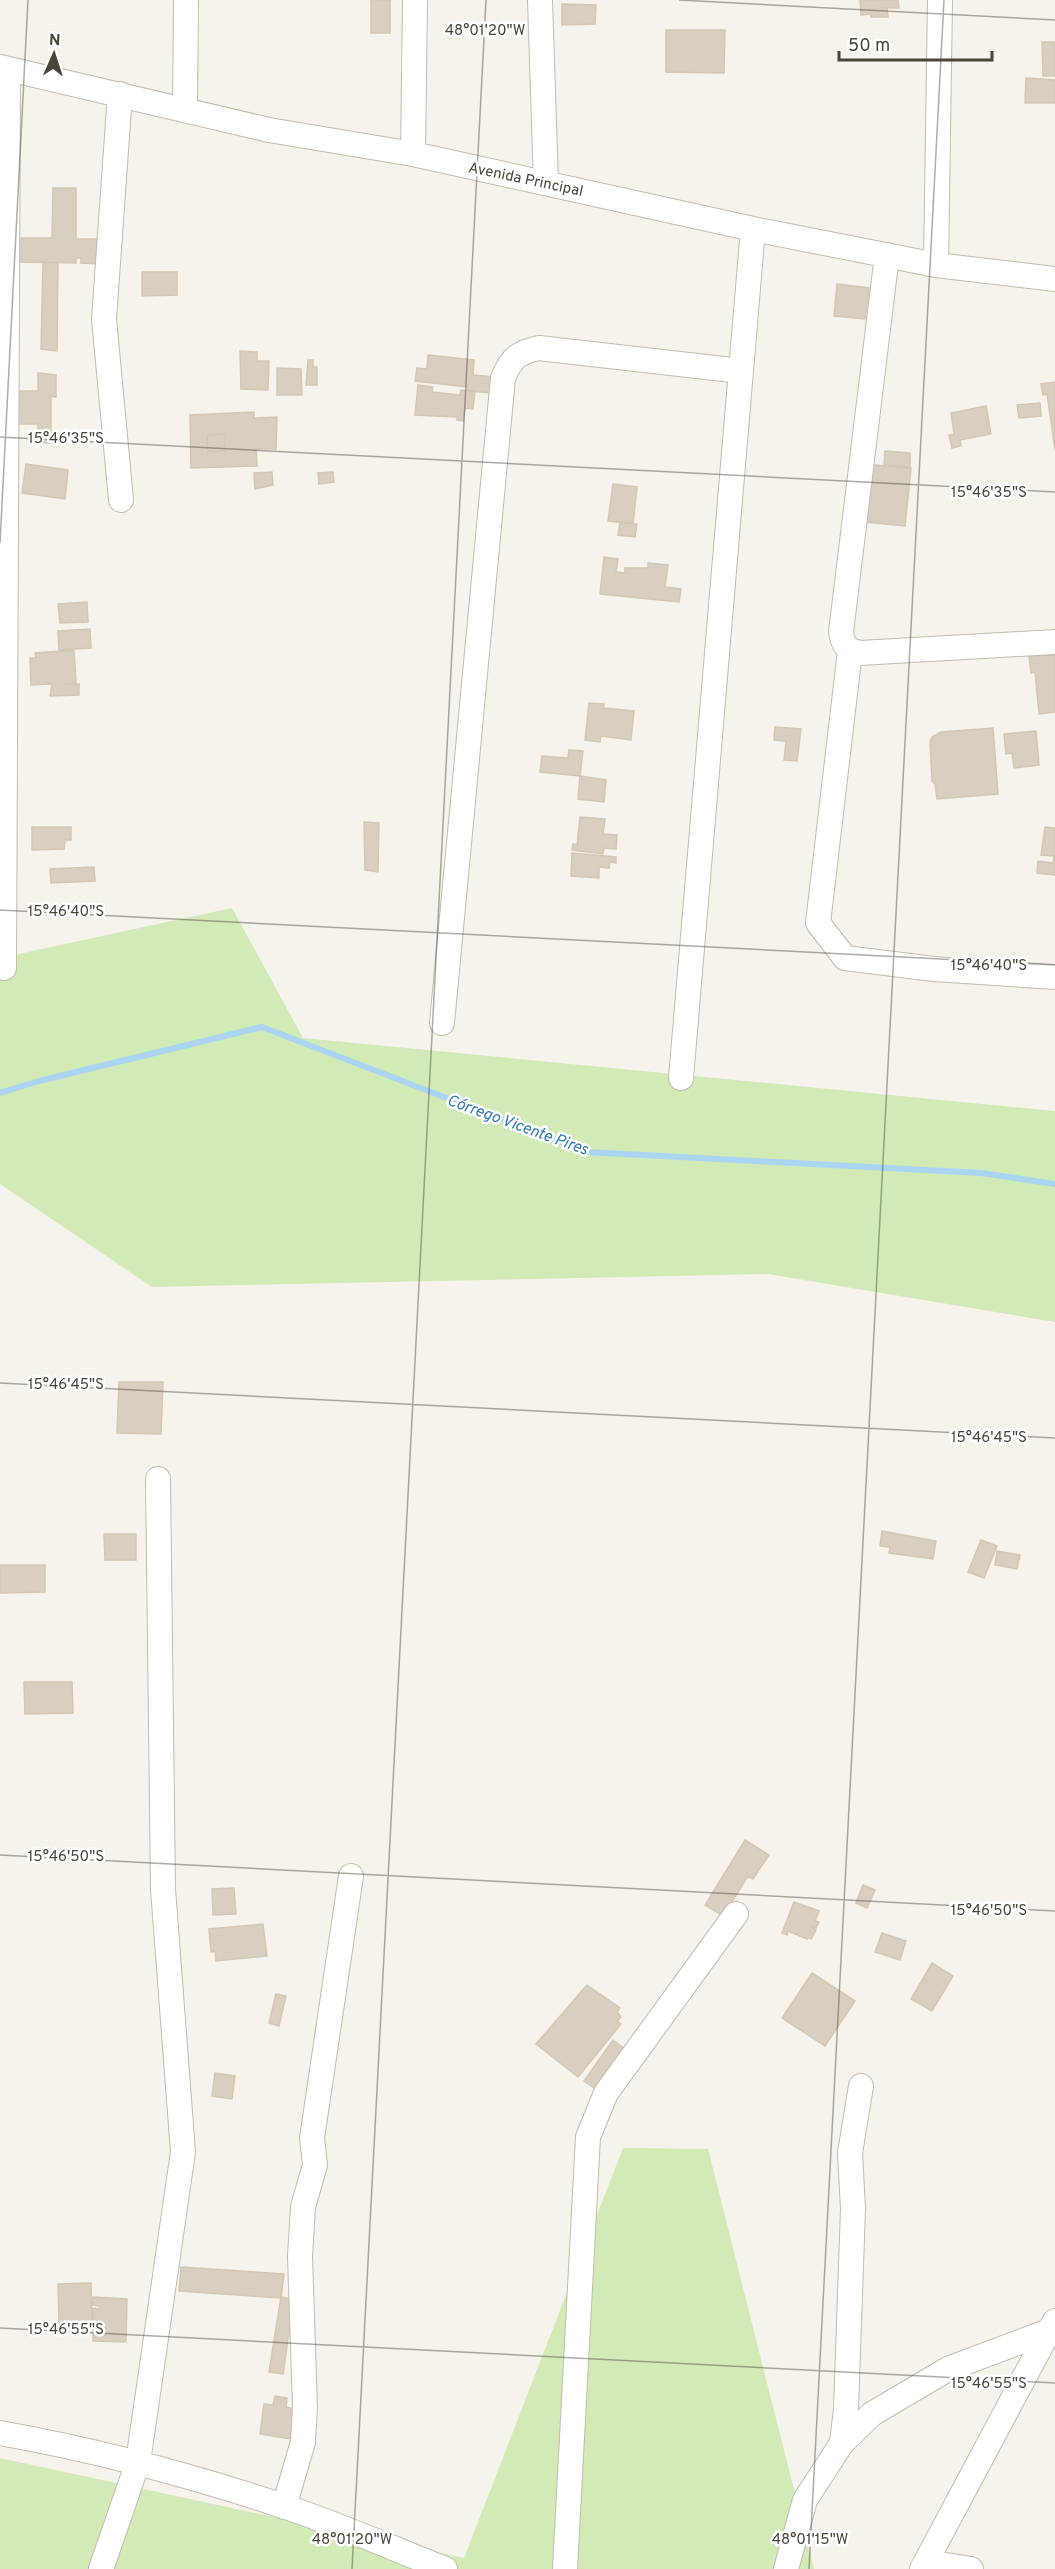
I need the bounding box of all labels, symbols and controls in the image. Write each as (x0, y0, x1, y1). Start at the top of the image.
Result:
text: 48°01'20"W (445, 22, 525, 41)
north arrow (24, 24, 84, 84)
scale bar (839, 24, 992, 62)
text: N (48, 31, 61, 51)
text: 50 m (848, 35, 890, 58)
street label: Avenida Principal (467, 159, 585, 202)
text: 15°46'35"S (28, 430, 104, 449)
text: 15°46'35"S (951, 484, 1027, 503)
text: 15°46'40"S (28, 903, 104, 922)
text: 15°46'40"S (951, 957, 1027, 976)
water label: Córrego Vicente Pires (444, 1091, 591, 1161)
text: 15°46'45"S (28, 1376, 104, 1395)
text: 15°46'45"S (951, 1429, 1027, 1448)
text: 15°46'50"S (28, 1848, 104, 1867)
text: 15°46'50"S (951, 1902, 1027, 1921)
text: 15°46'55"S (28, 2321, 104, 2340)
text: 15°46'55"S (951, 2375, 1027, 2394)
text: 48°01'20"W (312, 2531, 392, 2550)
text: 48°01'15"W (772, 2531, 848, 2550)

